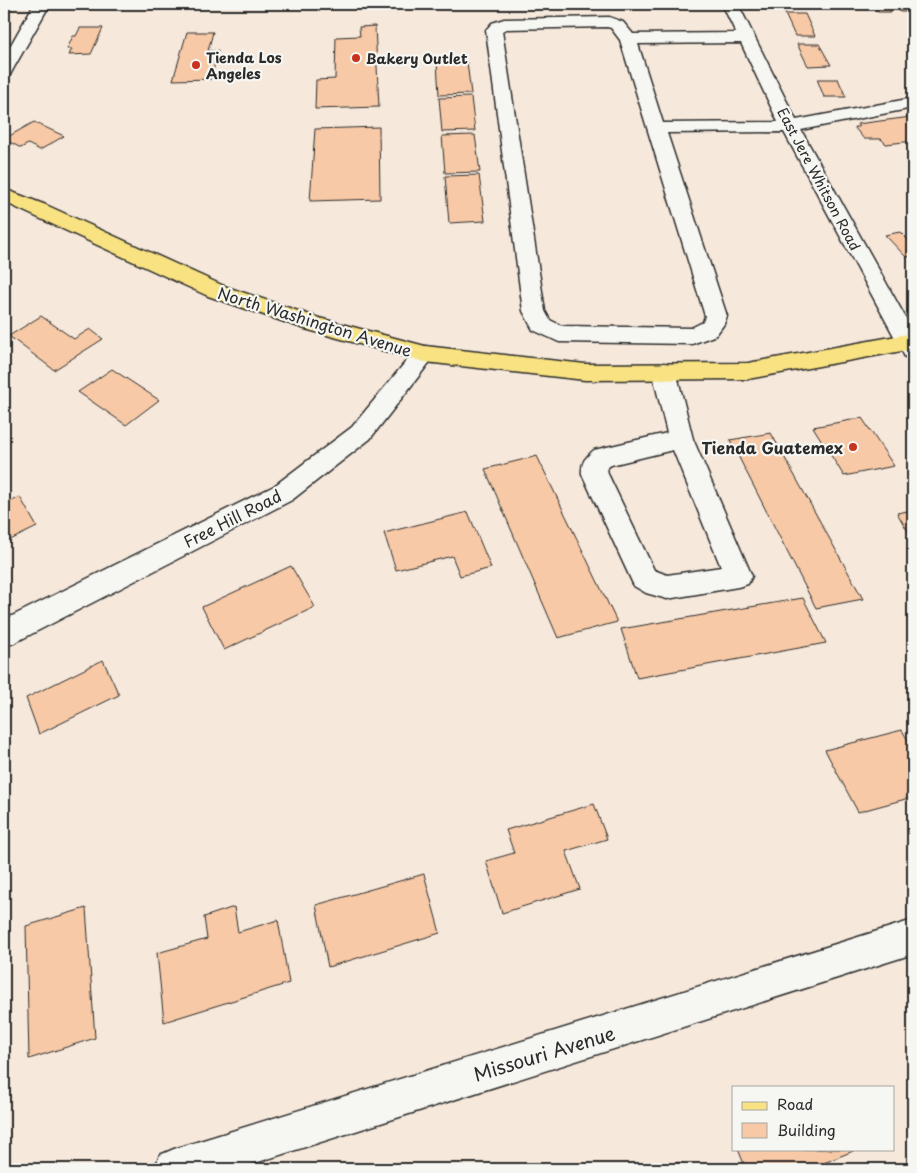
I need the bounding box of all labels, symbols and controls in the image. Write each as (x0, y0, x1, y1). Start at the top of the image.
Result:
place label: Tienda Los Angeles (206, 47, 282, 84)
place label: Bakery Outlet (366, 48, 468, 69)
marker: Bakery Outlet (350, 52, 362, 64)
marker: Tienda Los Angeles (190, 59, 202, 71)
street label: East Jere Whitson Road (772, 104, 866, 254)
street label: North Washington Avenue (215, 280, 415, 362)
place label: Tienda Guatemex (701, 435, 843, 459)
marker: Tienda Guatemex (847, 441, 859, 453)
street label: Free Hill Road (179, 483, 285, 553)
street label: Missouri Avenue (470, 1018, 618, 1088)
legend (732, 1086, 894, 1150)
text: Road (777, 1092, 813, 1115)
text: Building (777, 1118, 836, 1141)

